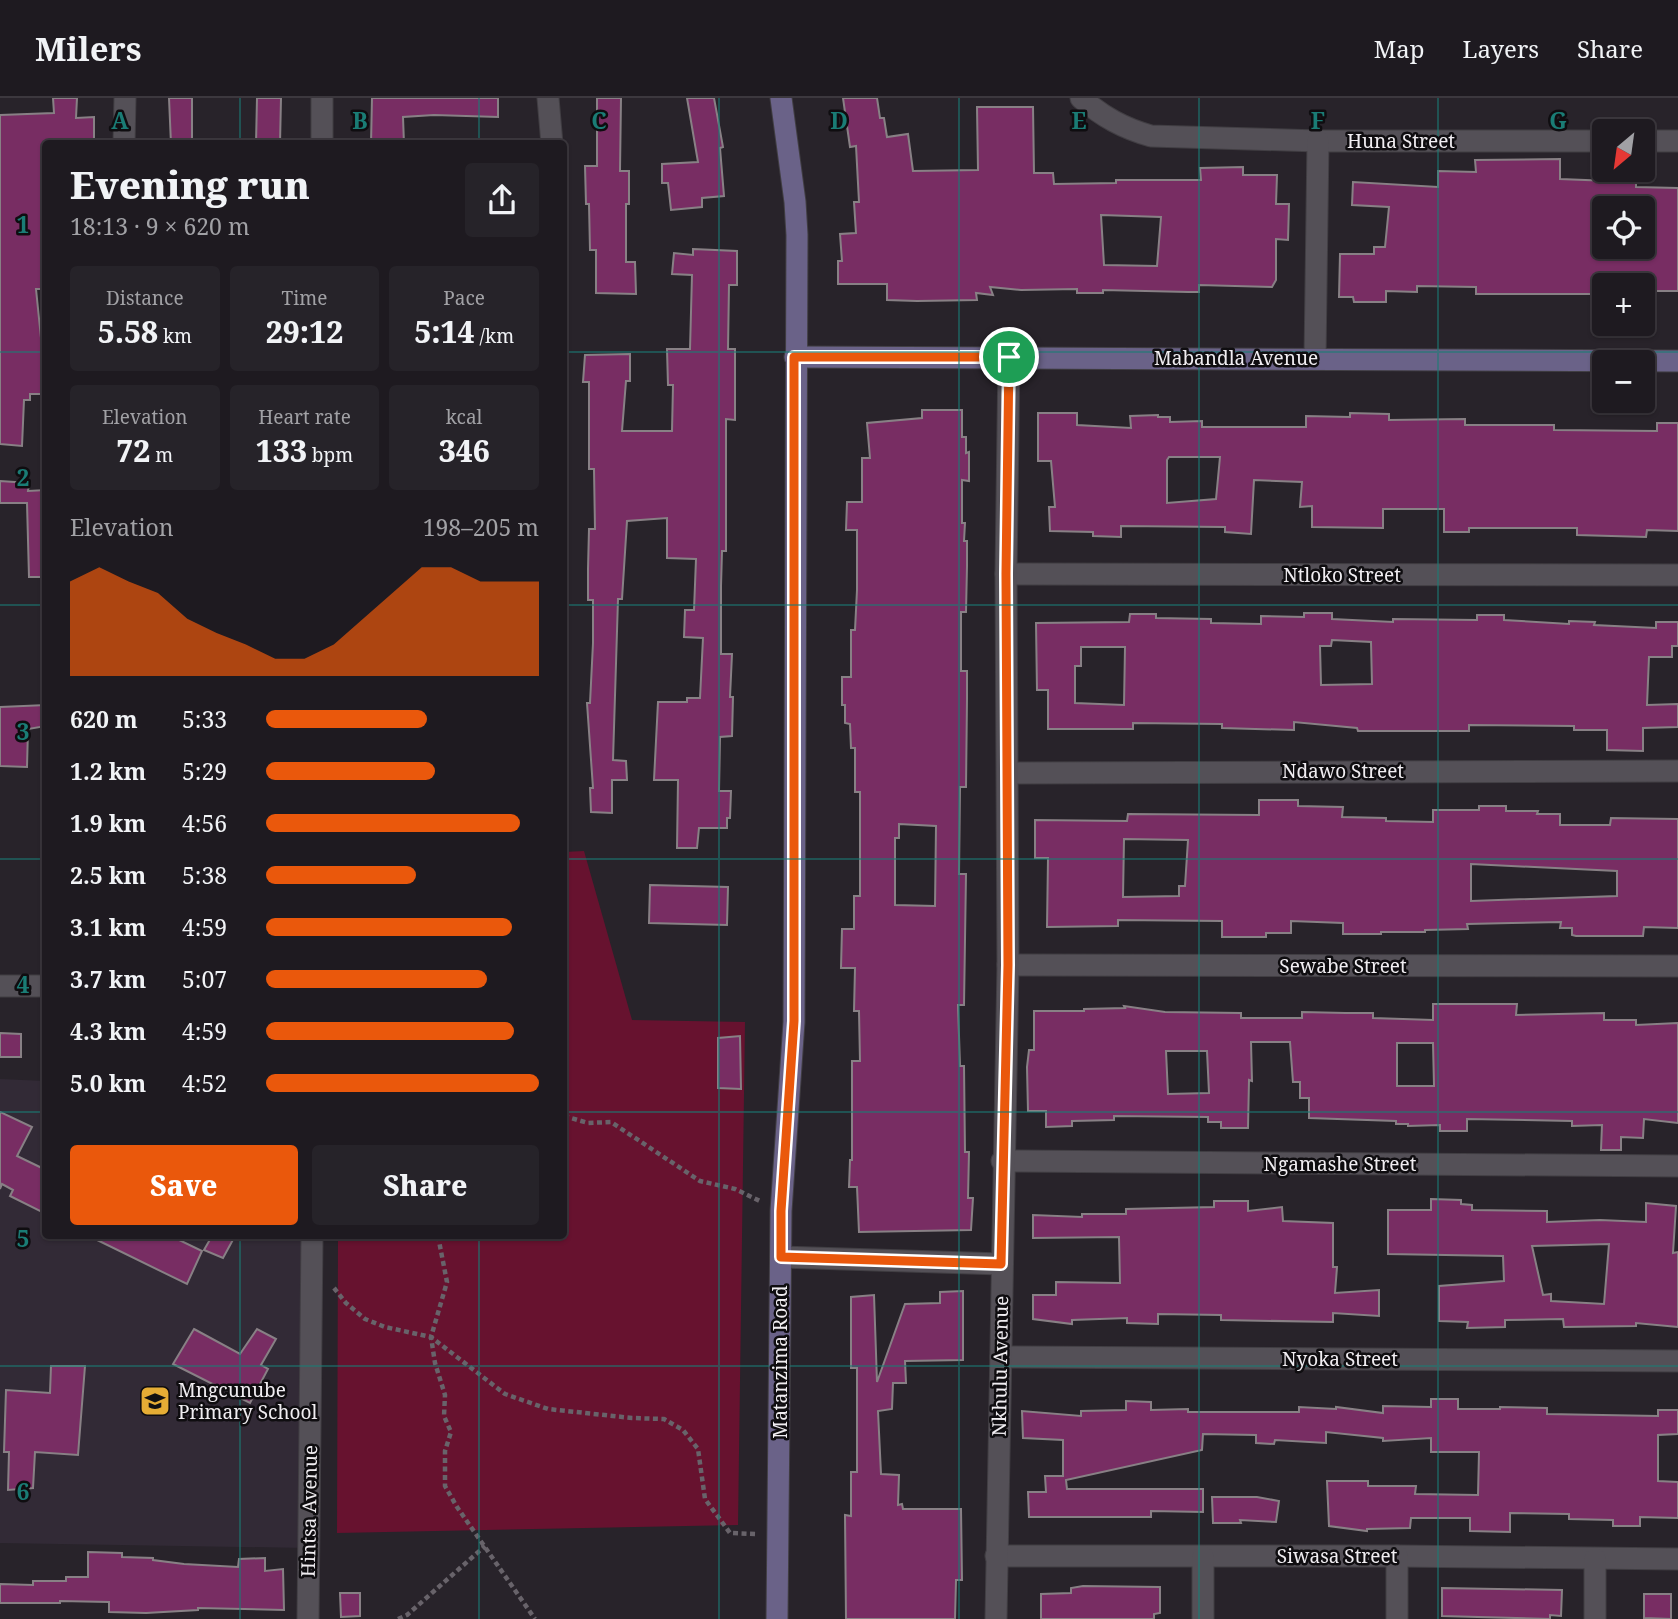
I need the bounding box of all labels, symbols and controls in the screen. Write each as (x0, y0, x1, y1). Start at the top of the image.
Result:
text: Milers (35, 26, 142, 71)
text: Map (1374, 32, 1425, 65)
text: Layers (1463, 32, 1539, 65)
text: Share (1577, 32, 1643, 65)
text: A (111, 104, 129, 136)
text: B (352, 104, 368, 136)
text: C (591, 104, 607, 136)
text: D (830, 104, 848, 136)
text: E (1071, 104, 1087, 136)
text: F (1311, 104, 1325, 136)
text: G (1549, 104, 1567, 136)
north arrow (1592, 119, 1656, 182)
map controls (1592, 119, 1655, 413)
street label: Huna Street (1347, 128, 1455, 154)
text: Evening run (70, 158, 310, 210)
button: share (465, 163, 539, 237)
button: locate (1592, 196, 1655, 259)
text: 1 (17, 208, 30, 240)
text: 18:13 · 9 × 620 m (70, 210, 250, 242)
button: + (1592, 273, 1655, 336)
text: Distance (106, 285, 184, 311)
text: Time (282, 285, 327, 311)
text: Pace (443, 285, 485, 311)
text: 5.58 (98, 311, 158, 352)
text: 29:12 (266, 311, 343, 352)
text: 5:14 (414, 311, 475, 352)
text: km (158, 323, 192, 349)
text: /km (475, 323, 514, 349)
pin (979, 327, 1039, 387)
icon: arrive (990, 338, 1028, 376)
street label: Mabandla Avenue (1154, 345, 1318, 371)
button: − (1592, 350, 1655, 413)
text: Elevation (102, 404, 188, 430)
text: Heart rate (258, 404, 351, 430)
text: kcal (446, 404, 483, 430)
text: 72 (116, 430, 150, 471)
text: 133 (256, 430, 307, 471)
text: 346 (439, 430, 490, 471)
text: m (150, 442, 173, 468)
text: bpm (307, 442, 353, 468)
text: 2 (17, 461, 30, 493)
text: Elevation (70, 511, 174, 543)
text: 198–205 m (423, 511, 539, 543)
street label: Ntloko Street (1283, 562, 1401, 588)
text: 620 m (70, 703, 138, 735)
text: 5:33 (182, 703, 227, 735)
text: 3 (17, 715, 30, 747)
text: 1.2 km (70, 755, 146, 787)
text: 5:29 (182, 755, 227, 787)
street label: Ndawo Street (1282, 758, 1404, 784)
text: 1.9 km (70, 807, 146, 839)
text: 4:56 (182, 807, 227, 839)
text: 2.5 km (70, 859, 146, 891)
text: 5:38 (182, 859, 227, 891)
text: 3.1 km (70, 911, 146, 943)
text: 4:59 (182, 911, 227, 943)
street label: Sewabe Street (1279, 953, 1407, 979)
text: 3.7 km (70, 963, 146, 995)
text: 5:07 (182, 963, 227, 995)
text: 4 (17, 968, 30, 1000)
text: 4.3 km (70, 1015, 146, 1047)
text: 4:59 (182, 1015, 227, 1047)
text: 5.0 km (70, 1067, 146, 1099)
text: 4:52 (182, 1067, 227, 1099)
button: Save (70, 1145, 298, 1225)
button: Share (312, 1145, 539, 1225)
street label: Ngamashe Street (1264, 1151, 1417, 1177)
text: 5 (17, 1222, 30, 1254)
street label: Matanzima Road (767, 1285, 793, 1439)
street label: Nkhulu Avenue (986, 1296, 1014, 1436)
street label: Nyoka Street (1282, 1346, 1398, 1372)
place label: Mngcunube Primary School (178, 1377, 317, 1425)
school or university icon: Mngcunube Primary School (138, 1384, 172, 1418)
street label: Hintsa Avenue (295, 1445, 323, 1577)
text: 6 (17, 1475, 30, 1507)
street label: Siwasa Street (1277, 1543, 1398, 1569)

